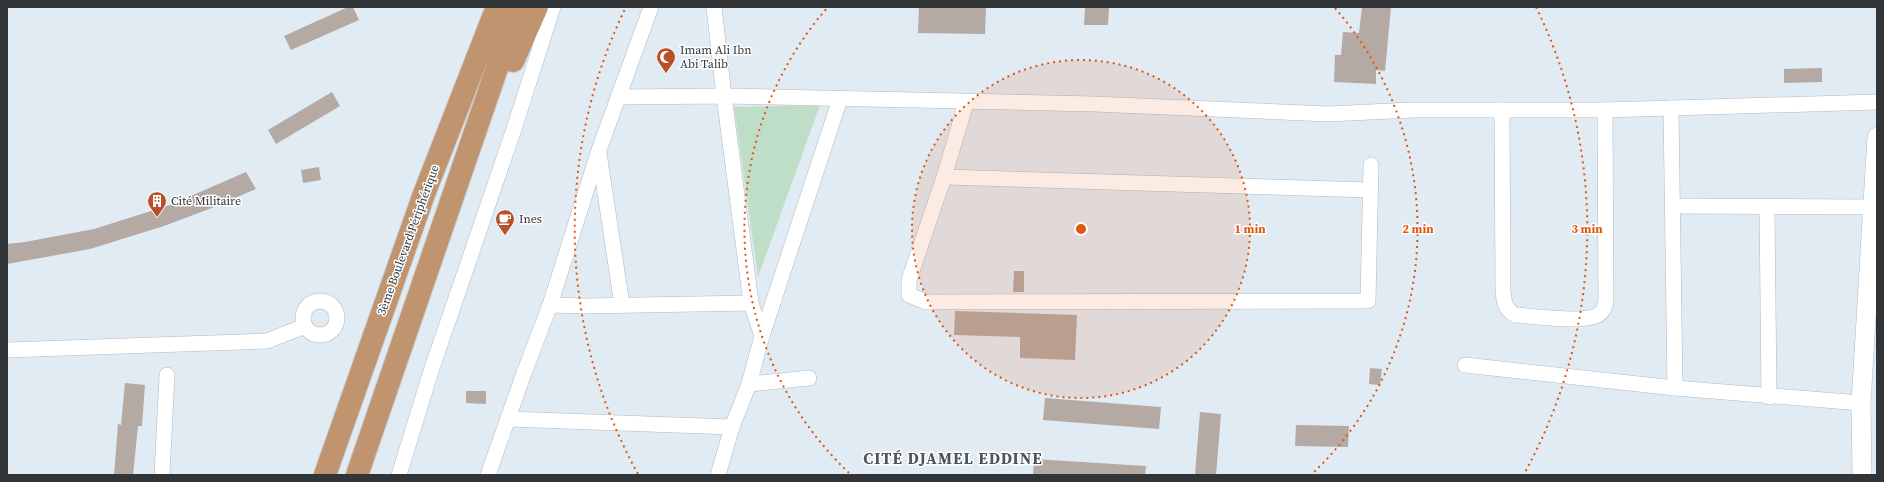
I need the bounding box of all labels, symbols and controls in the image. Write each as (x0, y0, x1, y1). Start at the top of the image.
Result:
place label: Imam Ali Ibn Abi Talib (680, 42, 752, 72)
mosque icon: Imam Ali Ibn Abi Talib (655, 46, 677, 74)
street label: 3ème Boulevard Périphérique (373, 163, 443, 317)
building icon: Cité Militaire (146, 190, 168, 218)
place label: Cité Militaire (171, 193, 241, 209)
cafe icon: Ines (494, 208, 516, 236)
place label: Ines (519, 211, 542, 227)
text: 1 min (1234, 221, 1266, 237)
text: 2 min (1402, 221, 1434, 237)
text: 3 min (1571, 221, 1603, 237)
centre of rings (1074, 222, 1088, 236)
district label: CITÉ DJAMEL EDDINE (863, 447, 1043, 469)

